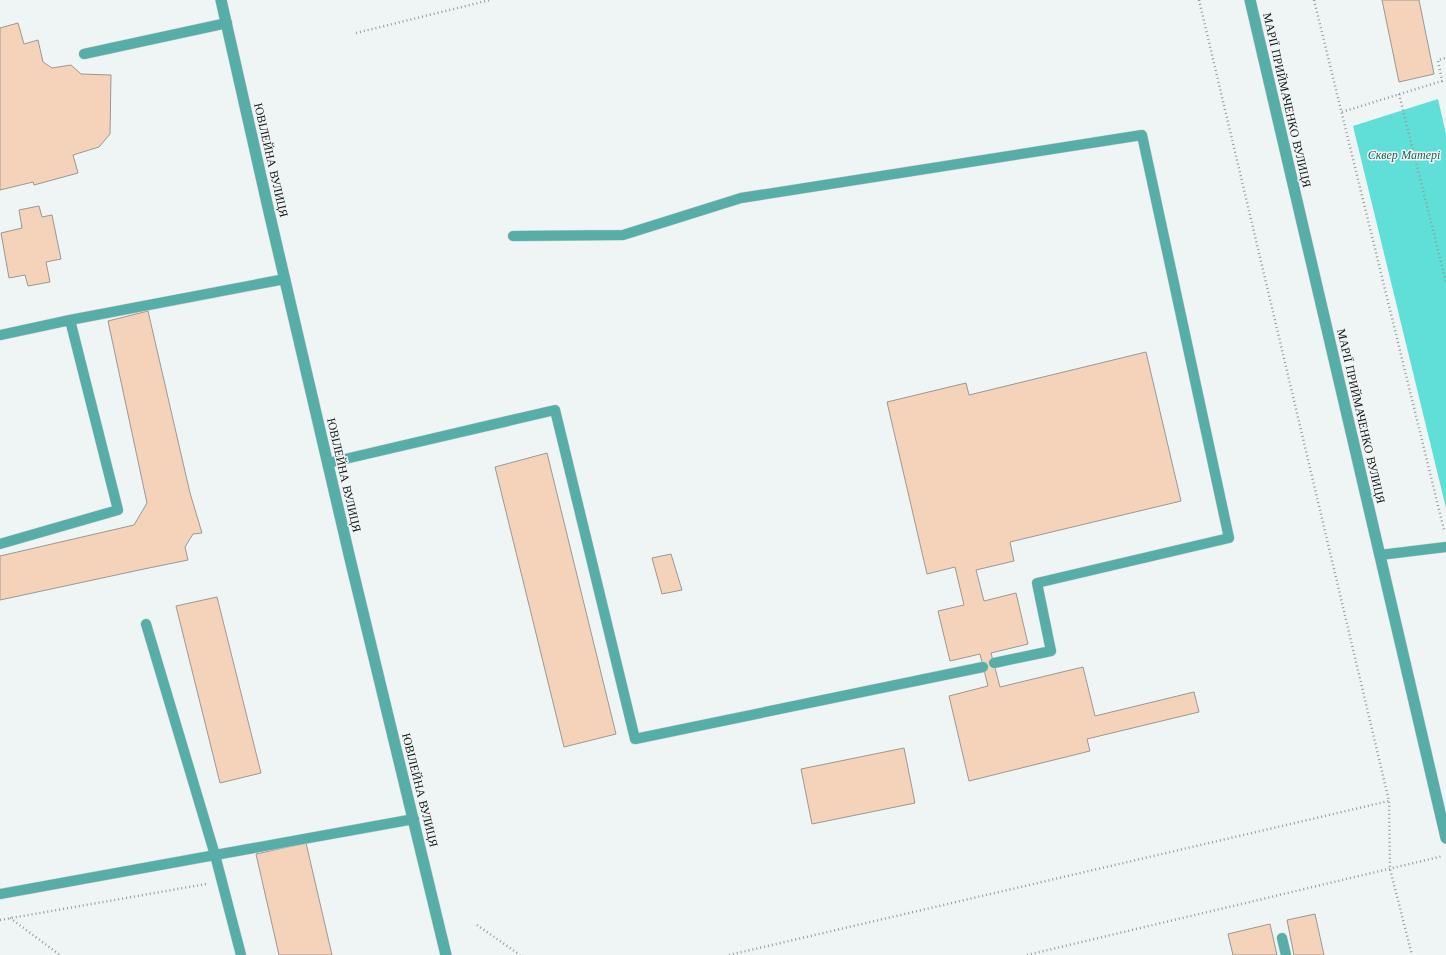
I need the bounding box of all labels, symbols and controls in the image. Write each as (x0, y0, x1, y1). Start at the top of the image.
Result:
street label: МАРІЇ ПРИЙМАЧЕНКО ВУЛИЦЯ (1260, 11, 1315, 189)
street label: ЮВІЛЕЙНА ВУЛИЦЯ (251, 101, 292, 219)
park label: Сквер Матері (1368, 147, 1440, 162)
street label: МАРІЇ ПРИЙМАЧЕНКО ВУЛИЦЯ (1334, 327, 1389, 505)
street label: ЮВІЛЕЙНА ВУЛИЦЯ (324, 416, 365, 534)
street label: ЮВІЛЕЙНА ВУЛИЦЯ (399, 731, 442, 848)

